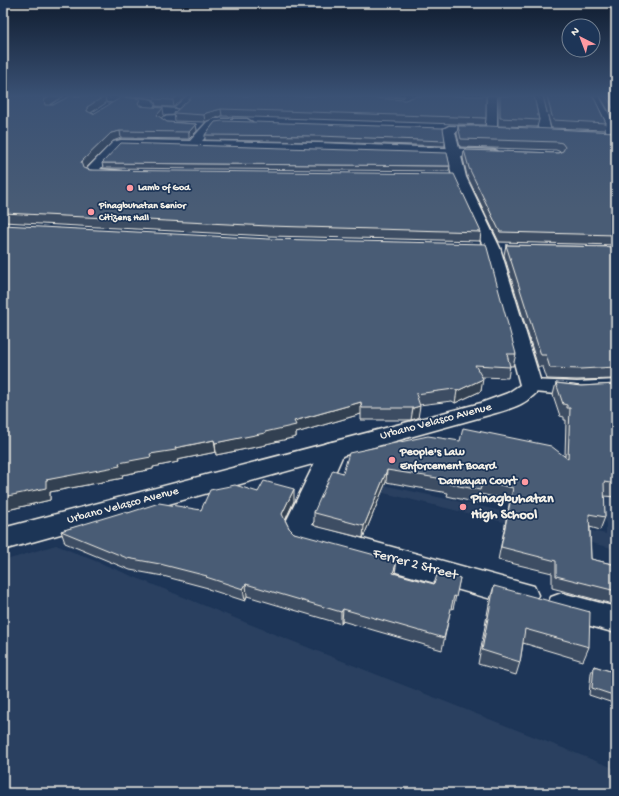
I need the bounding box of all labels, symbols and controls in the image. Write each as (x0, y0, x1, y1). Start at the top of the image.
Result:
north arrow (561, 18, 601, 58)
text: N (569, 25, 582, 39)
place label: Lamb of God (138, 182, 191, 194)
marker: Lamb of God (125, 183, 135, 193)
place label: Pinagbuhatan Senior Citizens Hall (98, 200, 187, 224)
marker: Pinagbuhatan Senior Citizens Hall (86, 207, 96, 217)
street label: Urbano Velasco Avenue (379, 400, 494, 444)
place label: People's Law Enforcement Board (399, 446, 498, 474)
marker: People's Law Enforcement Board (387, 455, 397, 465)
place label: Damayan Court (438, 475, 518, 489)
marker: Damayan Court (520, 477, 530, 487)
street label: Urbano Velasco Avenue (66, 484, 181, 528)
place label: Pinagbuhatan High School (470, 491, 554, 524)
marker: Pinagbuhatan High School (458, 502, 468, 512)
street label: Ferrer 2 Street (370, 545, 461, 585)

